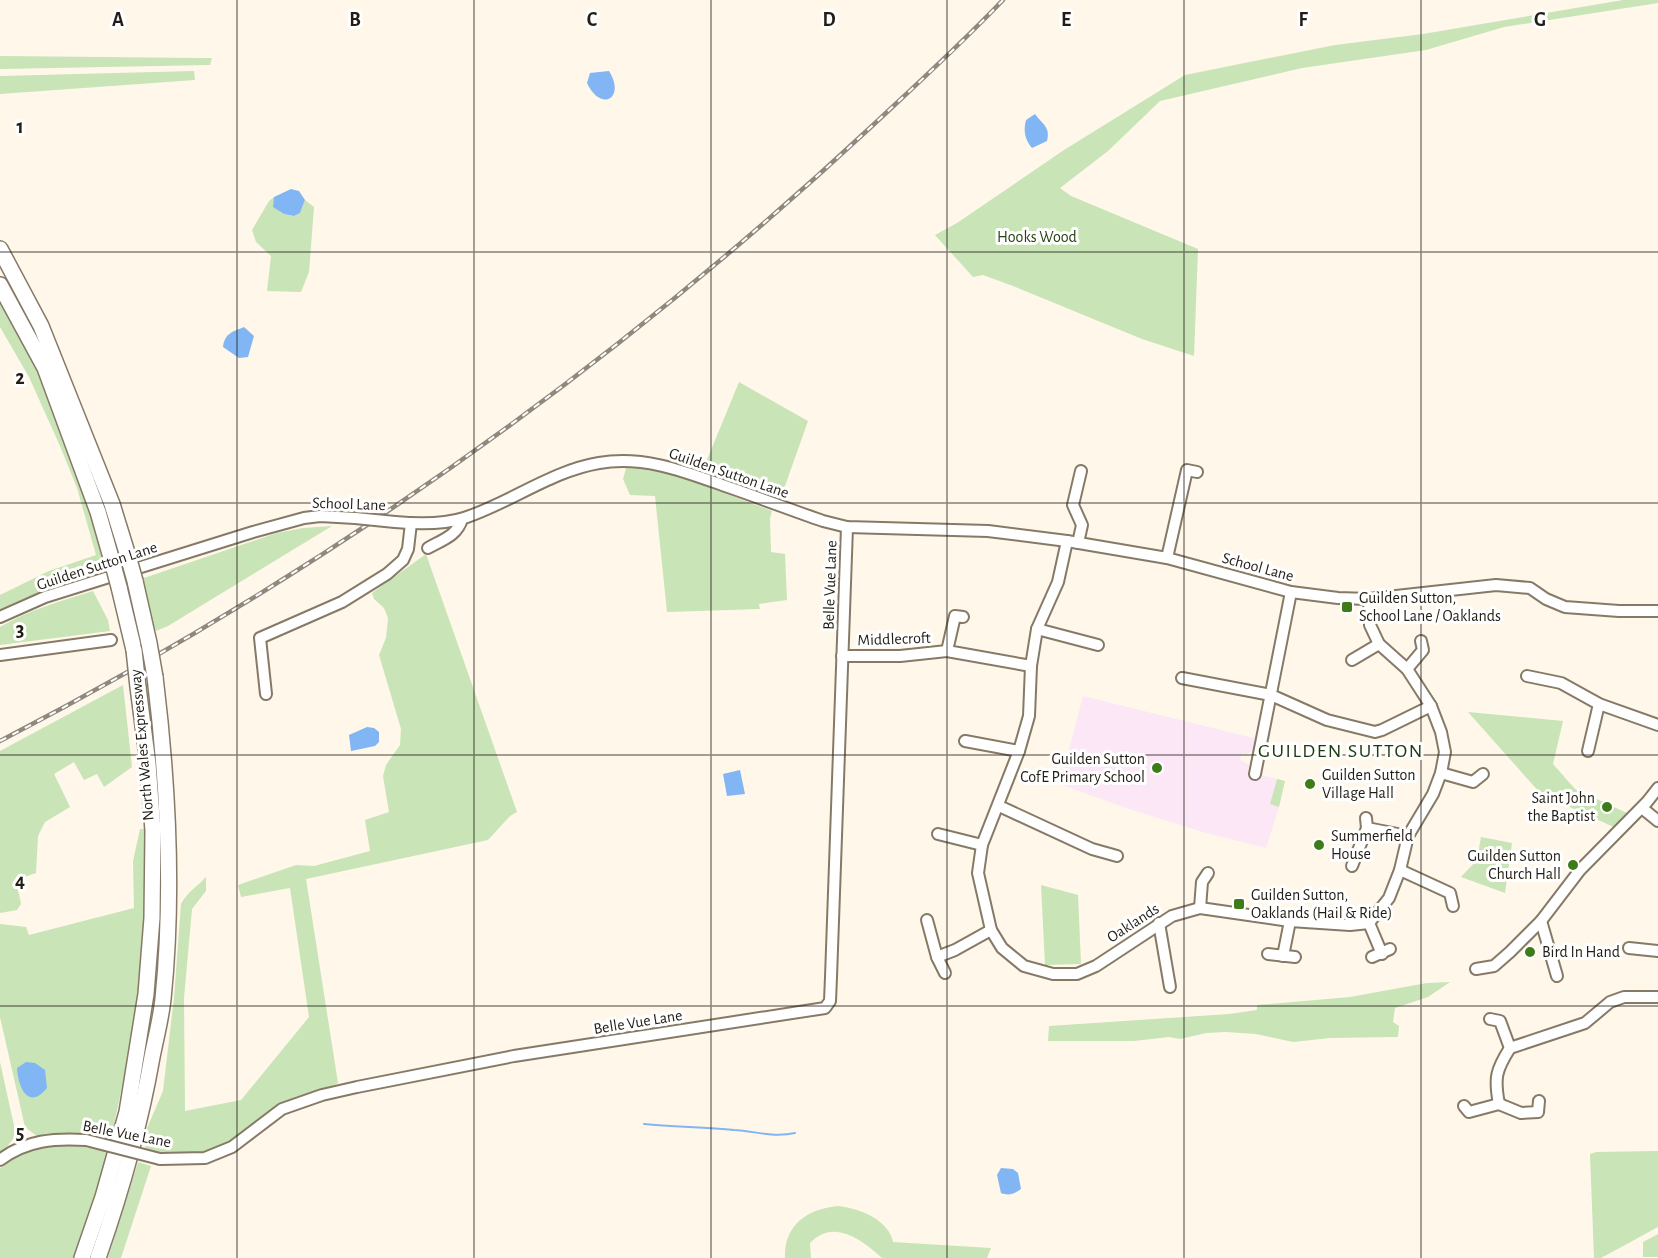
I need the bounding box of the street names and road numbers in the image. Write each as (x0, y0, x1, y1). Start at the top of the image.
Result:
street label: Guilden Sutton Lane (667, 445, 791, 501)
street label: School Lane (312, 495, 386, 513)
street label: Guilden Sutton Lane (35, 539, 159, 593)
street label: Belle Vue Lane (820, 540, 840, 630)
street label: School Lane (1220, 550, 1296, 584)
street label: Middlecroft (857, 630, 931, 648)
street label: North Wales Expressway (127, 668, 158, 821)
street label: Oaklands (1104, 900, 1162, 946)
street label: Belle Vue Lane (592, 1007, 684, 1037)
street label: Belle Vue Lane (81, 1118, 173, 1150)

